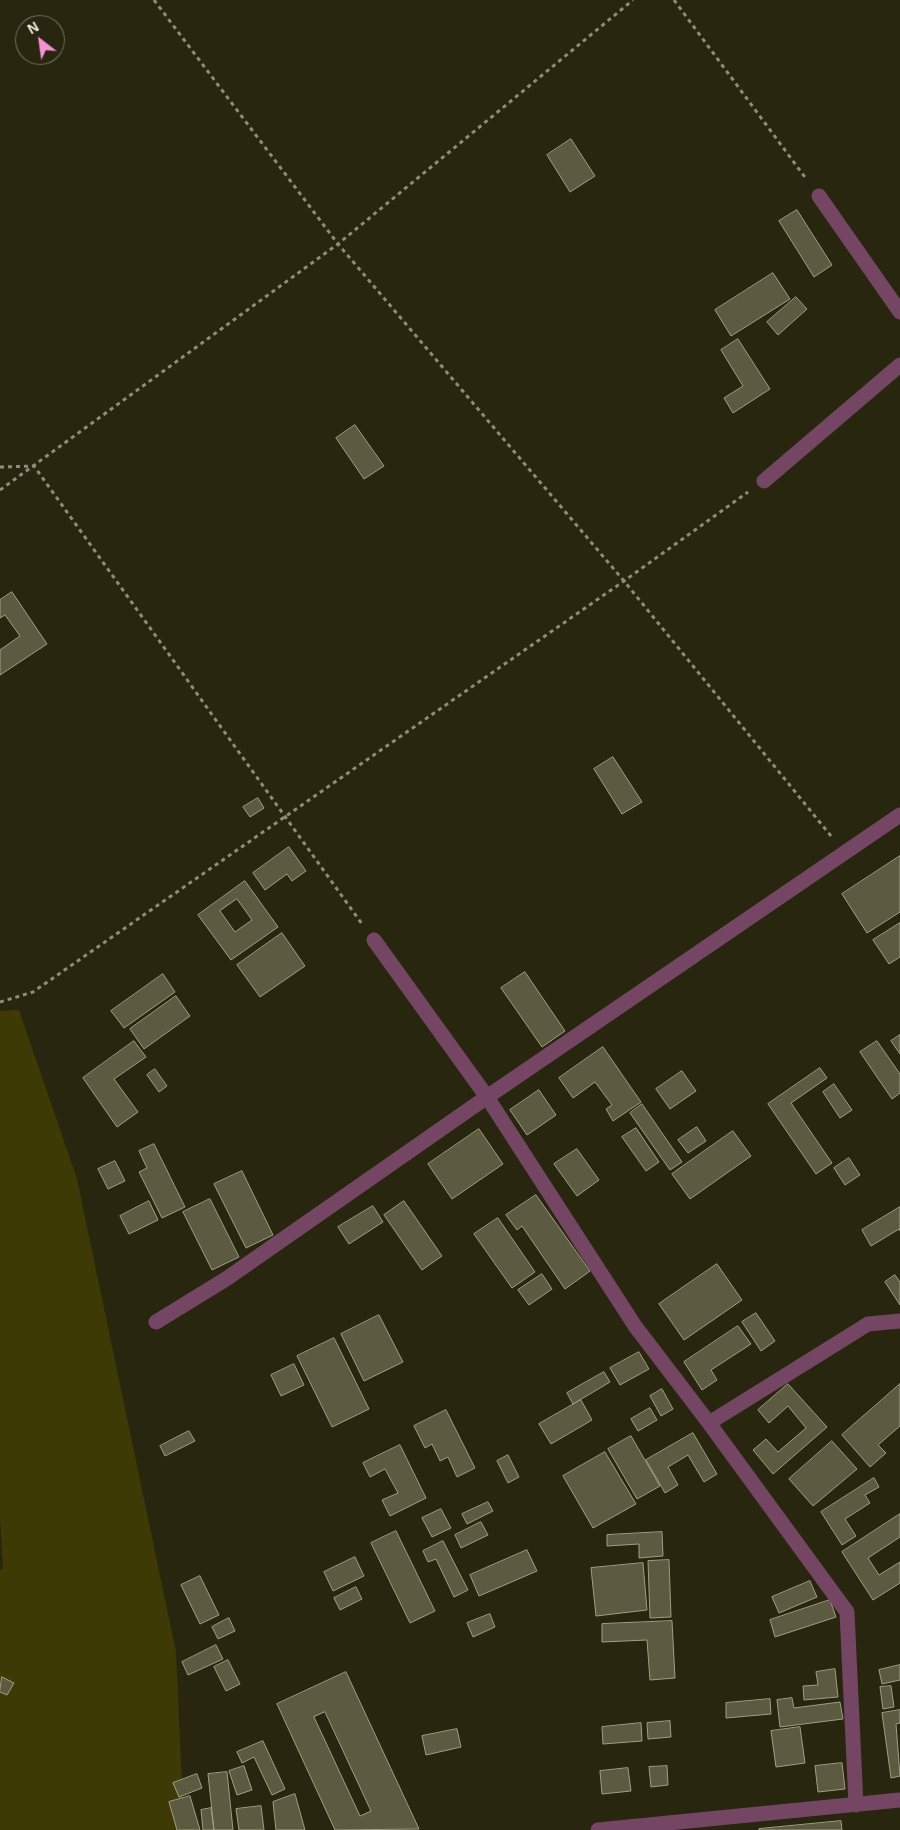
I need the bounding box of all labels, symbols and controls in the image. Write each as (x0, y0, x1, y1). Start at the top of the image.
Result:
north arrow (15, 15, 65, 65)
text: N (25, 18, 41, 37)

